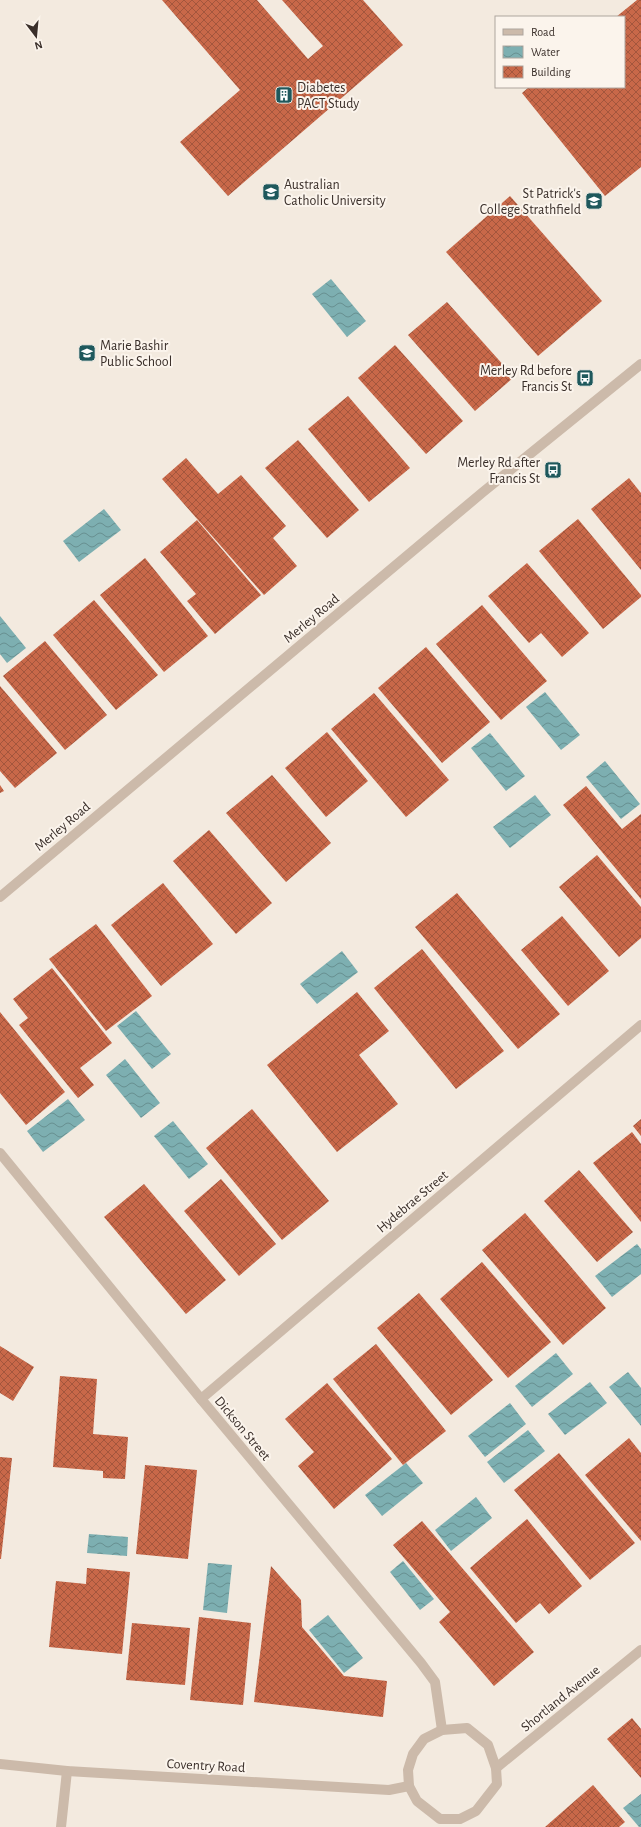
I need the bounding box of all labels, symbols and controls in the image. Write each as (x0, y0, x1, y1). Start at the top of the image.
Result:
north arrow (16, 16, 56, 56)
legend (495, 16, 625, 88)
text: Road (531, 26, 555, 38)
text: N (33, 39, 44, 51)
text: Water (531, 46, 560, 58)
text: Building (531, 66, 571, 78)
place label: Diabetes PACT Study (297, 81, 359, 111)
building icon: Diabetes PACT Study (274, 85, 294, 105)
place label: Australian Catholic University (284, 178, 386, 208)
school or university icon: Australian Catholic University (261, 182, 281, 202)
place label: St Patrick's College Strathfield (480, 187, 581, 217)
school or university icon: St Patrick's College Strathfield (584, 191, 604, 211)
place label: Marie Bashir Public School (100, 339, 172, 369)
school or university icon: Marie Bashir Public School (77, 343, 97, 363)
place label: Merley Rd before Francis St (480, 364, 573, 394)
bus stop icon: Merley Rd before Francis St (575, 368, 595, 388)
place label: Merley Rd after Francis St (457, 456, 541, 486)
bus stop icon: Merley Rd after Francis St (543, 460, 563, 480)
street label: Merley Road (281, 592, 342, 646)
street label: Merley Road (32, 800, 93, 854)
street label: Hydebrae Street (374, 1168, 451, 1235)
street label: Dickson Street (212, 1394, 273, 1464)
street label: Shortland Avenue (519, 1663, 603, 1735)
street label: Coventry Road (166, 1757, 245, 1775)

